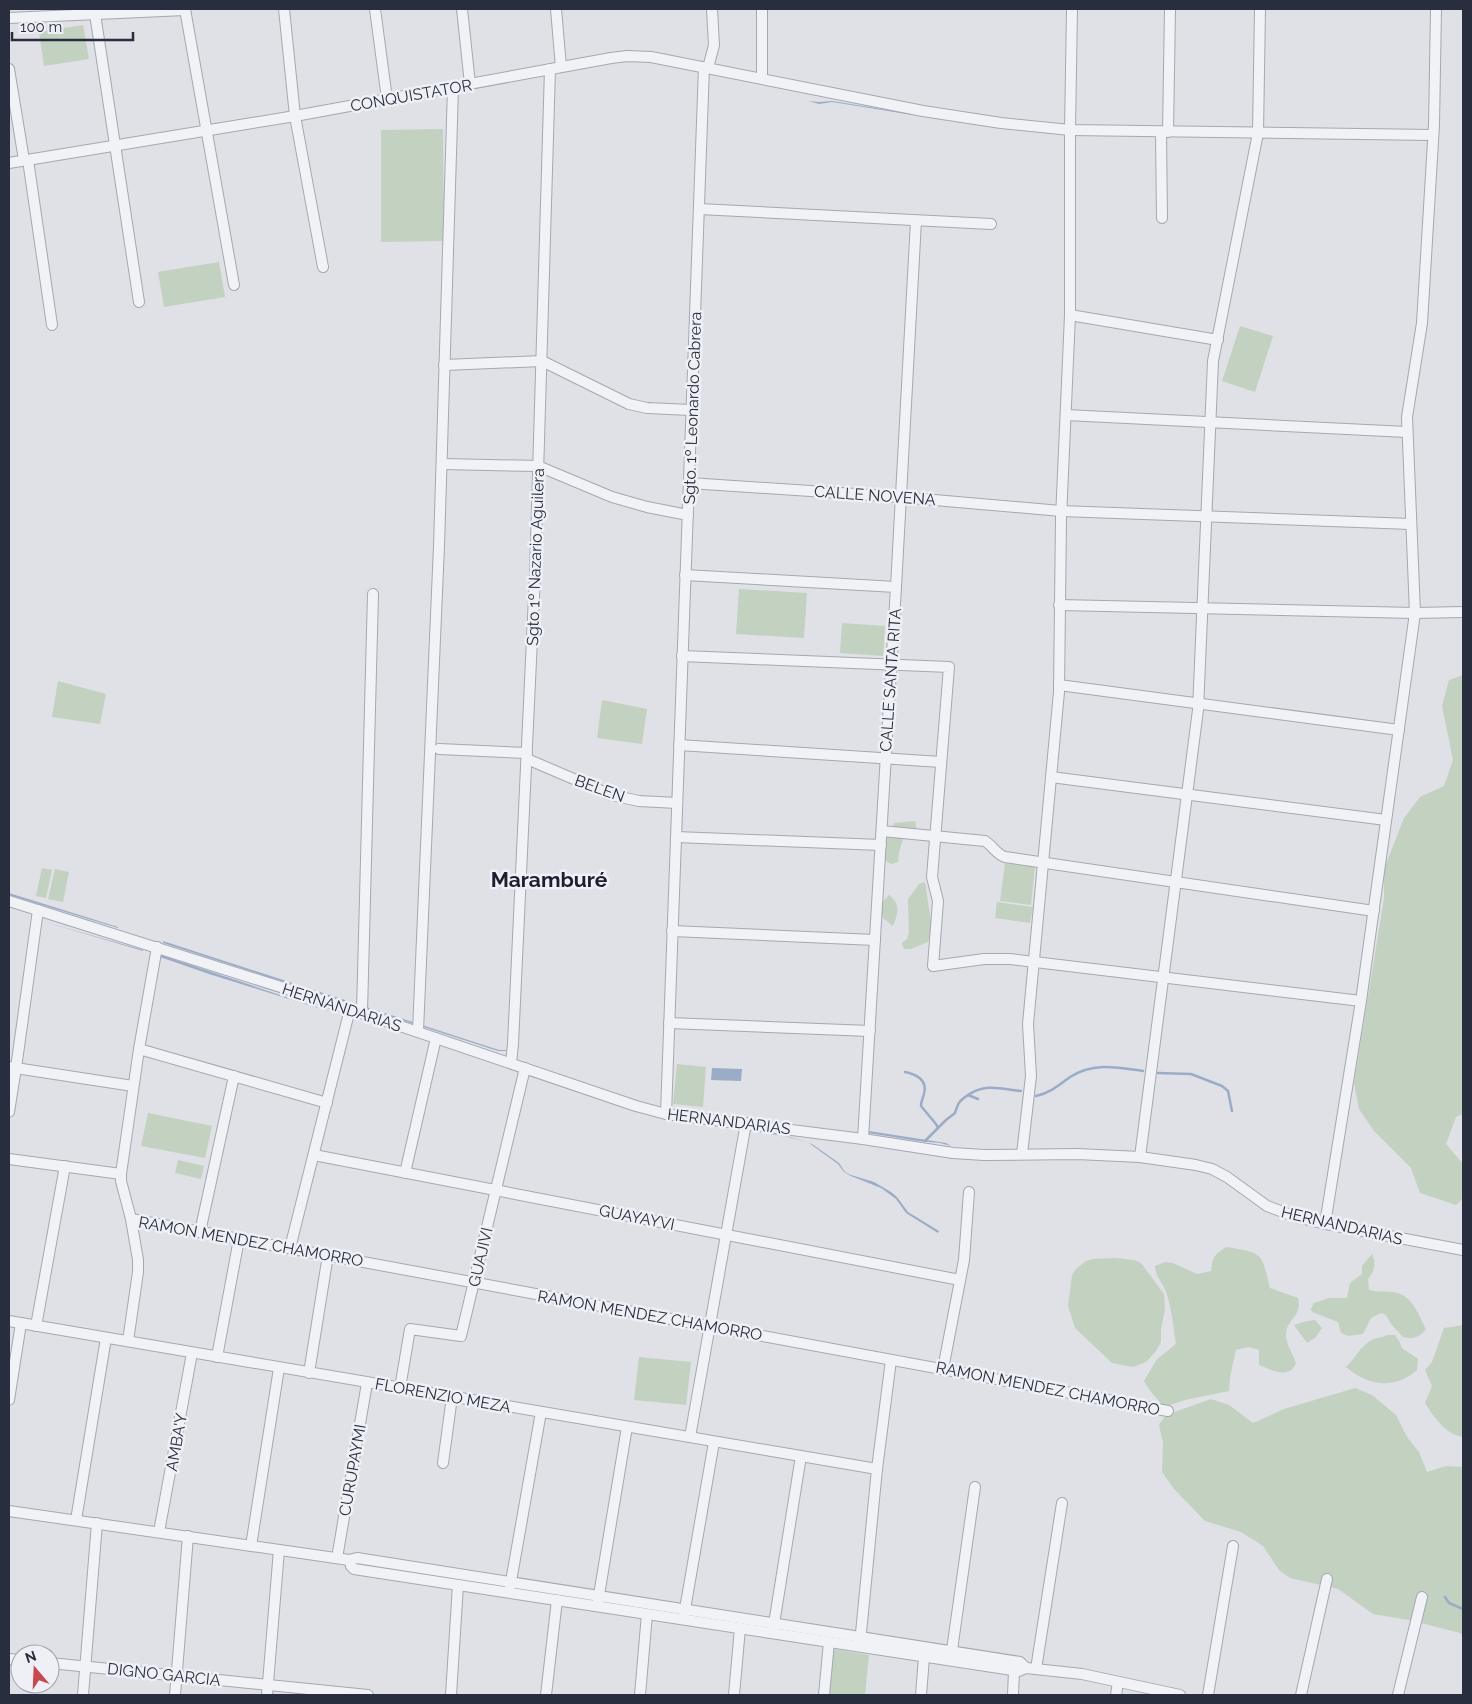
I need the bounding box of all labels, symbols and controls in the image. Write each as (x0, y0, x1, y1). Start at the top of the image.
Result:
scale bar (12, 10, 134, 42)
text: 100 m (20, 18, 62, 36)
street label: CONQUISTATOR (349, 75, 473, 116)
street label: Sgto. 1º Leonardo Cabrera (680, 311, 705, 505)
street label: Sgto 1º Nazario Aguilera (523, 468, 548, 646)
street label: CALLE NOVENA (814, 482, 937, 509)
street label: CALLE SANTA RITA (876, 607, 905, 752)
street label: BELEN (572, 771, 627, 806)
district label: Maramburé (491, 867, 608, 892)
street label: HERNANDARIAS (280, 979, 404, 1036)
street label: HERNANDARIAS (666, 1105, 792, 1139)
street label: GUAYAYVI (598, 1201, 676, 1234)
street label: HERNANDARIAS (1279, 1202, 1405, 1249)
street label: RAMON MENDEZ CHAMORRO (137, 1212, 365, 1271)
street label: GUAJIVI (464, 1226, 497, 1289)
street label: RAMON MENDEZ CHAMORRO (536, 1286, 764, 1345)
street label: RAMON MENDEZ CHAMORRO (934, 1357, 1161, 1420)
street label: FLORENZIO MEZA (373, 1374, 513, 1417)
street label: AMBA'Y (162, 1411, 191, 1473)
street label: CURUPAYMI (335, 1423, 370, 1517)
north arrow (10, 1644, 60, 1694)
text: N (23, 1647, 38, 1666)
street label: DIGNO GARCIA (106, 1659, 222, 1690)

